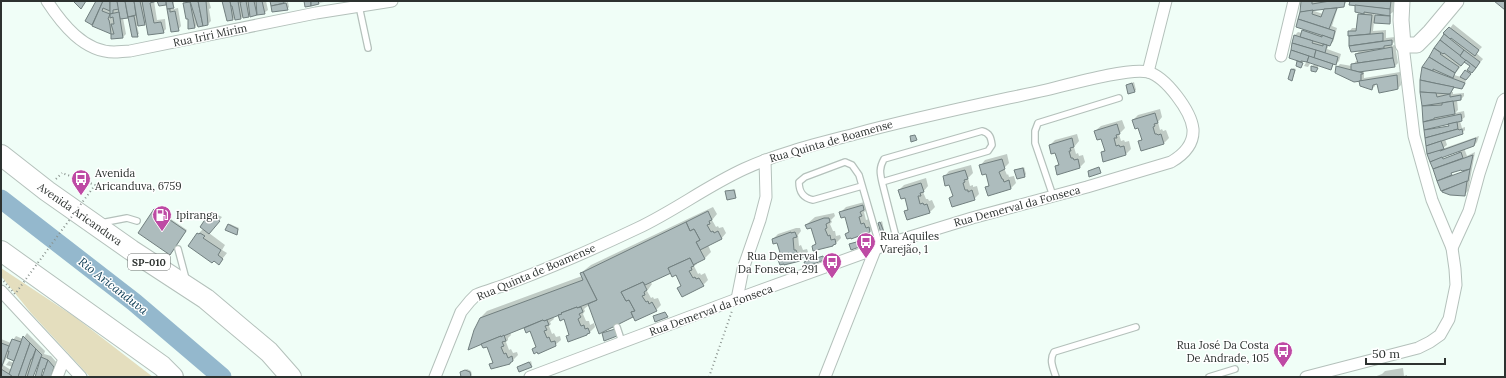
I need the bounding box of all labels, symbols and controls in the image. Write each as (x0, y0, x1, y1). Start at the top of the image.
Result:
street label: Rua Iriri Mirim (172, 20, 248, 50)
street label: Rua Quinta de Boamense (768, 117, 894, 165)
place label: Avenida Aricanduva, 6759 (94, 166, 182, 193)
bus stop icon: Avenida Aricanduva, 6759 (70, 168, 92, 196)
street label: Avenida Aricanduva (34, 179, 125, 249)
street label: Rua Demerval da Fonseca (952, 182, 1082, 230)
fuel station icon: Ipiranga (151, 204, 173, 232)
place label: Ipiranga (176, 208, 218, 222)
place label: Rua Aquiles Varejão, 1 (879, 229, 939, 256)
bus stop icon: Rua Aquiles Varejão, 1 (855, 231, 877, 259)
street label: Rua Quinta de Boamense (474, 241, 598, 303)
place label: Rua Demerval Da Fonseca, 291 (738, 249, 818, 276)
bus stop icon: Rua Demerval Da Fonseca, 291 (821, 251, 843, 279)
water label: Rio Aricanduva (76, 254, 151, 318)
road number: SP-010 (128, 254, 170, 270)
street label: Rua Demerval da Fonseca (647, 281, 775, 339)
place label: Rua José Da Costa De Andrade, 105 (1177, 338, 1269, 365)
bus stop icon: Rua José Da Costa De Andrade, 105 (1272, 340, 1294, 368)
scale bar (1366, 340, 1445, 366)
text: 50 m (1372, 346, 1400, 361)

